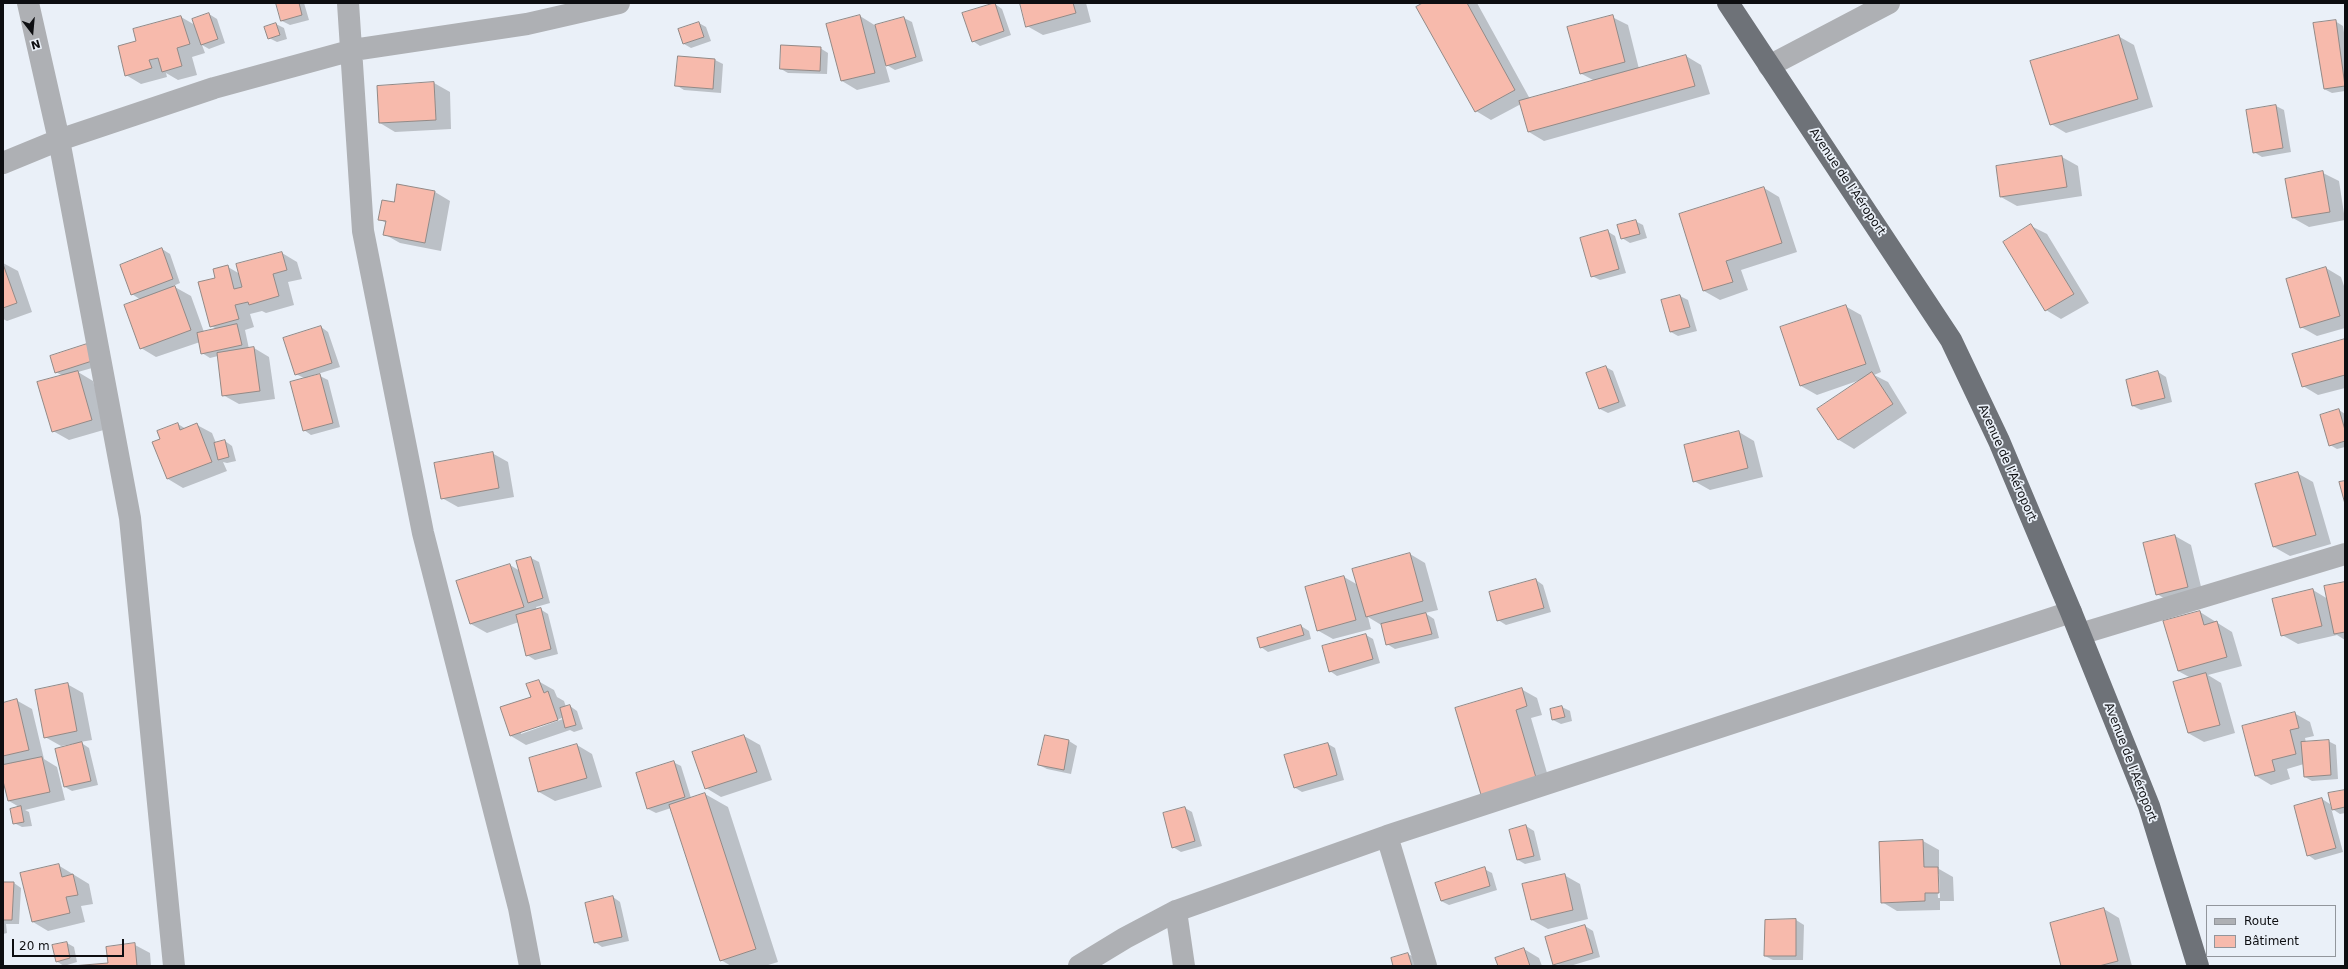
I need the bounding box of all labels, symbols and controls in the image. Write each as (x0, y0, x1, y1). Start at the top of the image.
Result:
north arrow (12, 12, 52, 52)
text: N (29, 36, 42, 52)
street label: Avenue de l'Aéroport (1806, 126, 1888, 238)
street label: Avenue de l'Aéroport (1975, 403, 2039, 523)
street label: Avenue de l'Aéroport (2101, 701, 2159, 823)
legend (2206, 905, 2336, 957)
text: Route (2244, 914, 2279, 928)
scale bar (14, 931, 126, 957)
text: Bâtiment (2244, 934, 2299, 948)
text: 20 m (19, 939, 50, 953)

